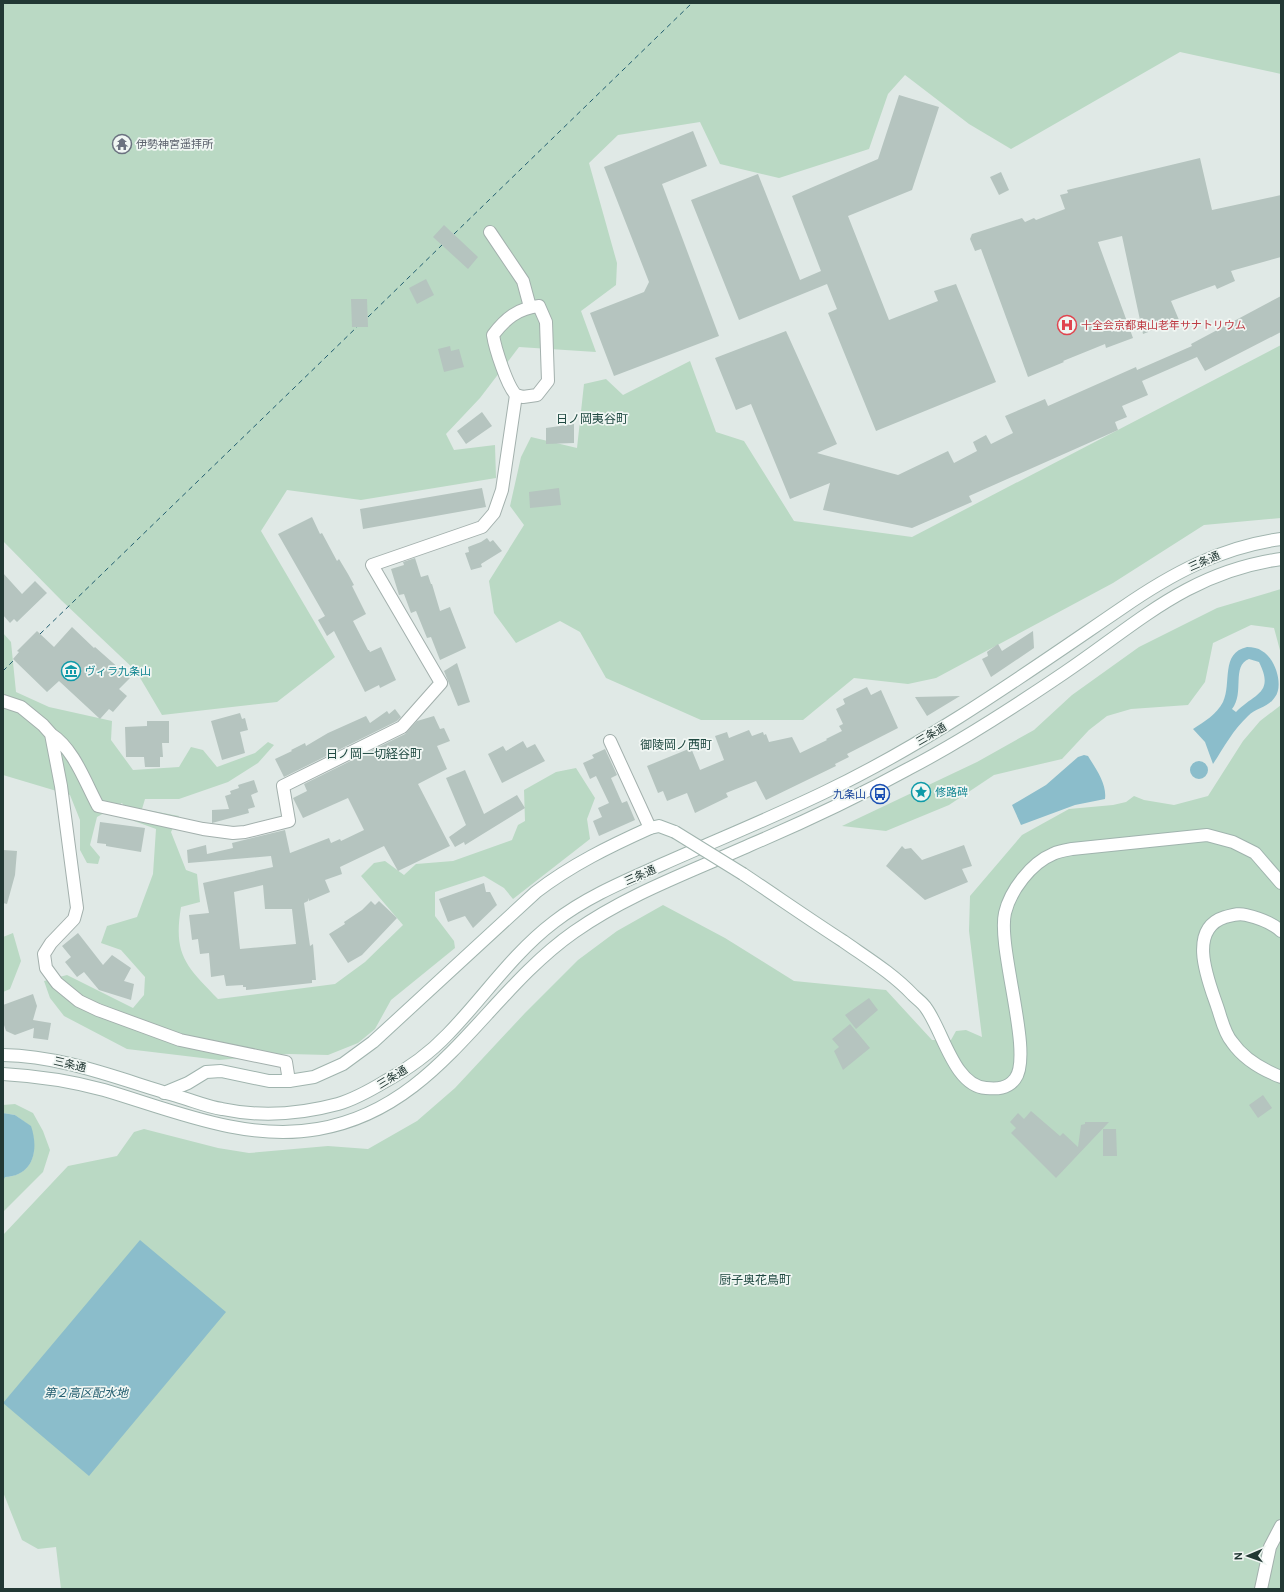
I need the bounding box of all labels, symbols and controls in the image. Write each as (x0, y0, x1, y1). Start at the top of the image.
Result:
temple icon: 伊勢神宮遥拝所 (111, 133, 133, 155)
place label: 伊勢神宮遥拝所 (136, 137, 214, 151)
hospital icon: 十全会京都東山老年サナトリウム (1056, 314, 1078, 336)
place label: 十全会京都東山老年サナトリウム (1081, 318, 1246, 332)
district label: 日ノ岡夷谷町 (556, 411, 628, 426)
street label: 三条通 (1186, 548, 1222, 574)
museum icon: ヴィラ九条山 (60, 660, 82, 682)
place label: ヴィラ九条山 (85, 664, 151, 678)
street label: 三条通 (913, 720, 949, 748)
district label: 御陵岡ノ西町 (640, 737, 712, 752)
district label: 日ノ岡一切経谷町 (326, 746, 422, 761)
place icon: 修路碑 (910, 781, 932, 803)
bus stop icon: 九条山 (869, 783, 891, 805)
place label: 修路碑 (935, 785, 968, 799)
place label: 九条山 (833, 787, 866, 801)
street label: 三条通 (622, 862, 658, 888)
street label: 三条通 (52, 1053, 88, 1075)
street label: 三条通 (374, 1063, 410, 1091)
district label: 厨子奥花鳥町 (719, 1272, 791, 1287)
water label: 第２高区配水地 (44, 1385, 130, 1400)
north arrow (1228, 1536, 1268, 1576)
text: N (1231, 1552, 1245, 1560)

